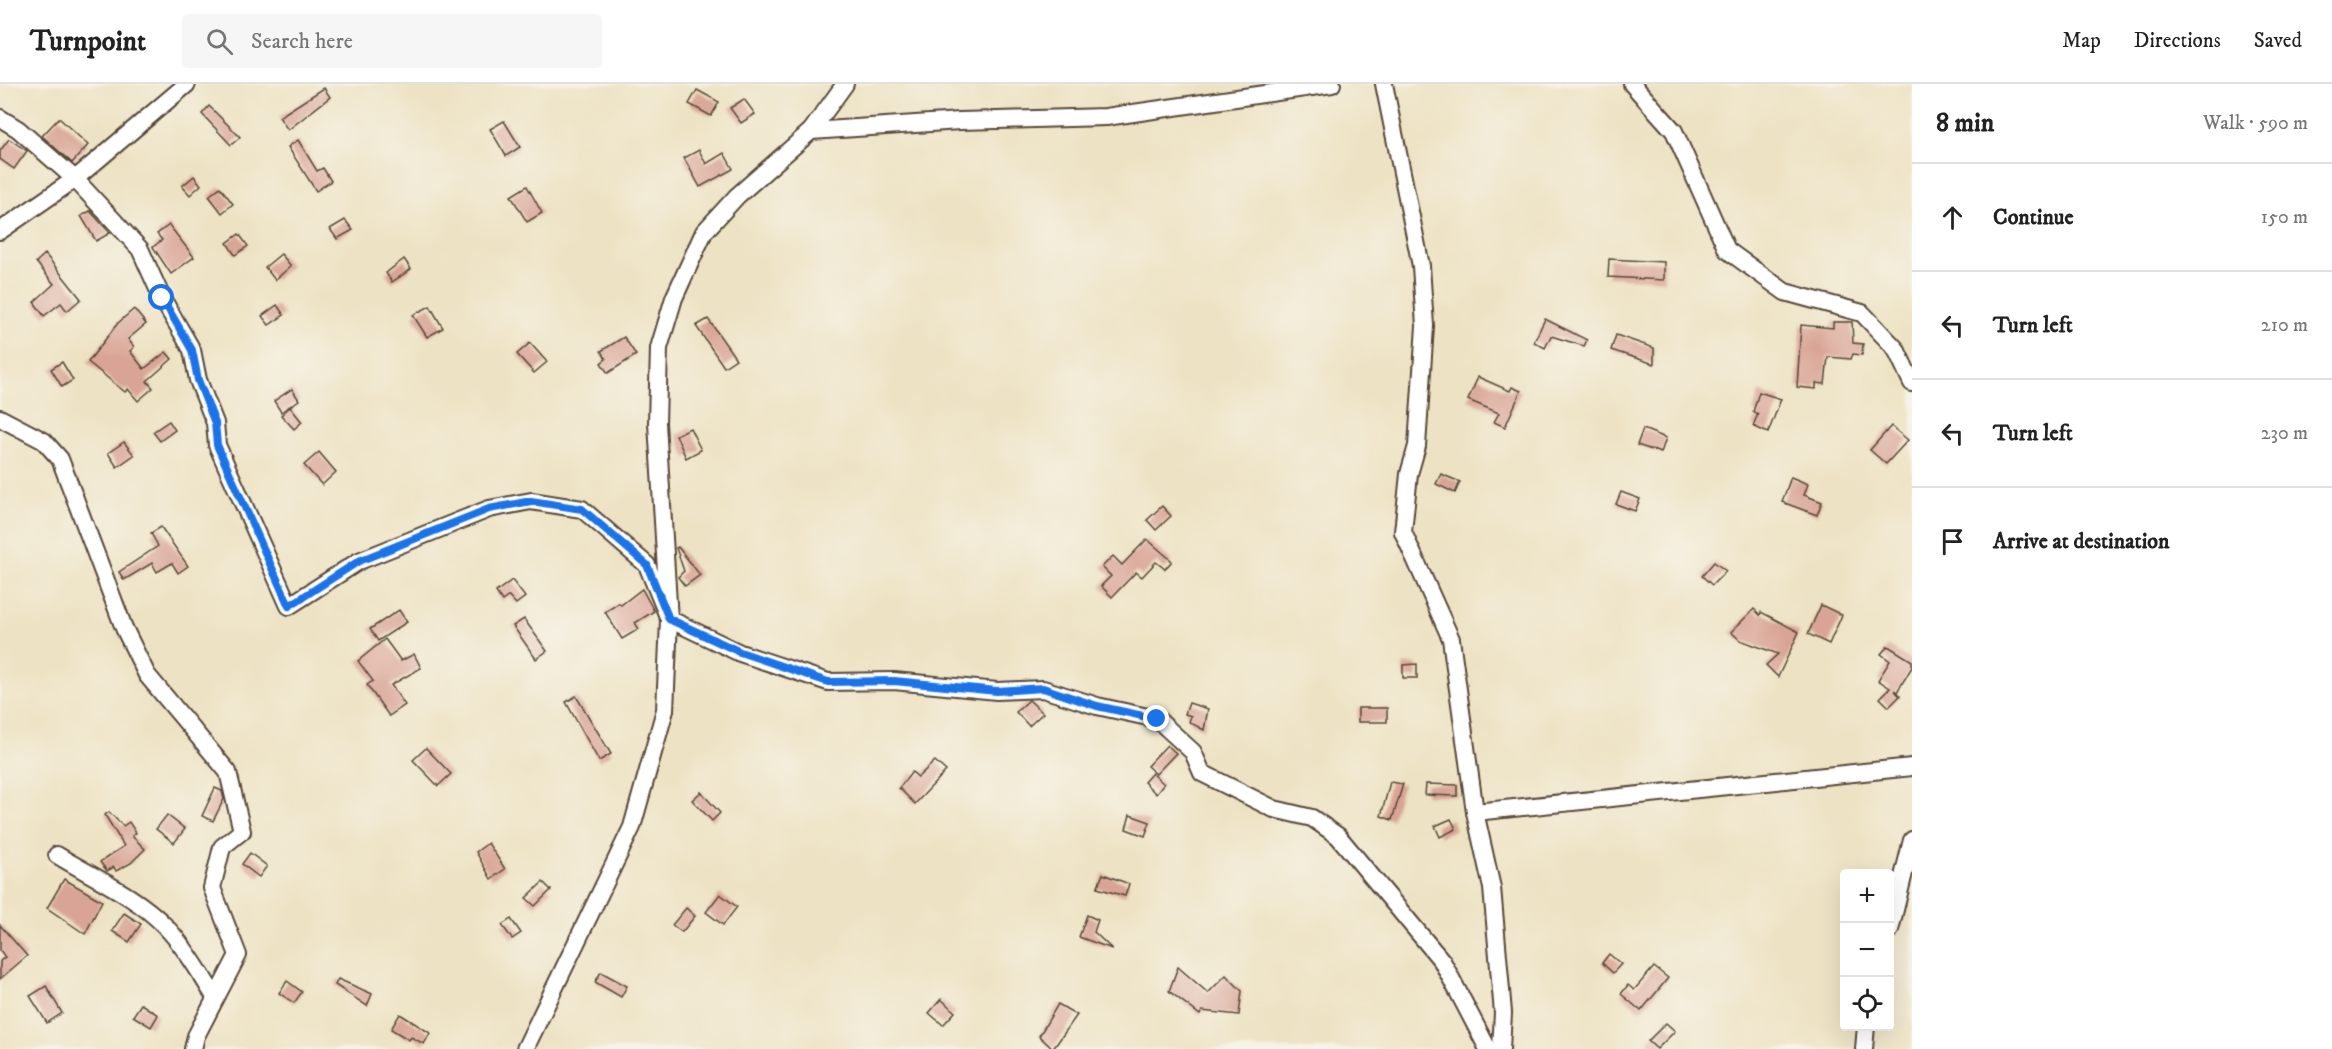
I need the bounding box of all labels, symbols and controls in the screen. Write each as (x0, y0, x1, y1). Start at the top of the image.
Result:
search box (182, 14, 602, 68)
text: Turnpoint (30, 24, 146, 59)
icon: search (203, 25, 236, 58)
text: Search here (251, 28, 353, 55)
text: Map (2062, 28, 2101, 54)
text: Directions (2134, 28, 2221, 54)
text: Saved (2254, 28, 2302, 54)
text: 8 min (1936, 107, 1994, 140)
text: Walk · 590 m (2203, 111, 2308, 136)
icon: ahead (1936, 201, 1969, 234)
text: Continue (1993, 204, 2074, 231)
text: 150 m (2261, 205, 2308, 230)
route start (148, 284, 174, 310)
icon: left (1936, 309, 1969, 342)
text: Turn left (1993, 312, 2073, 339)
text: 210 m (2261, 313, 2308, 338)
icon: left (1936, 417, 1969, 450)
text: Turn left (1993, 420, 2073, 447)
text: 230 m (2261, 421, 2308, 446)
icon: arrive (1936, 525, 1969, 558)
text: Arrive at destination (1993, 528, 2170, 555)
route end (1143, 705, 1169, 731)
map controls (1840, 869, 1894, 1031)
button: + (1840, 869, 1894, 923)
button: − (1840, 923, 1894, 977)
button: locate (1840, 977, 1894, 1031)

